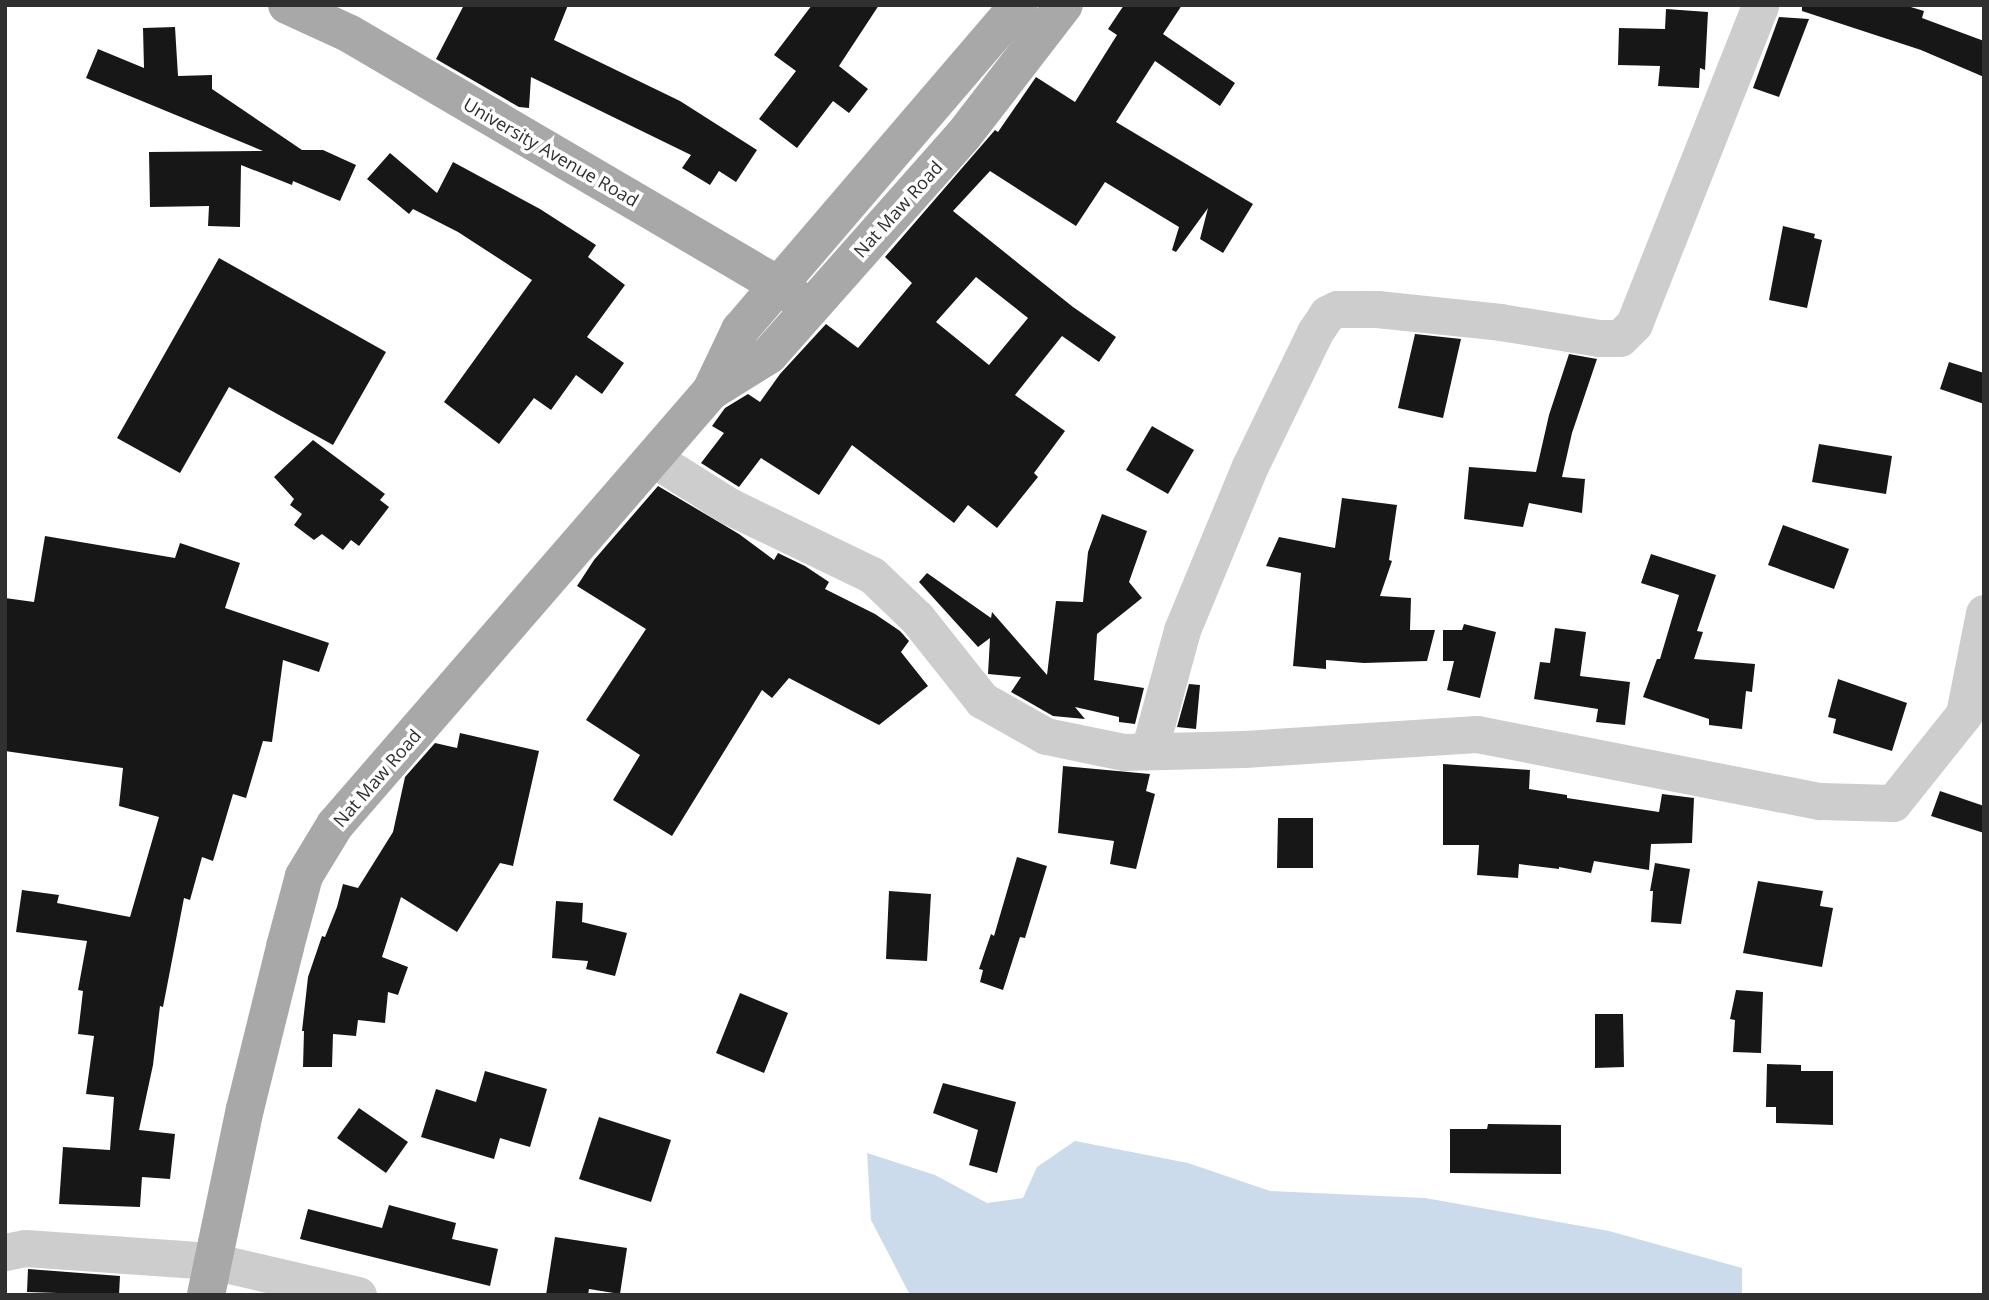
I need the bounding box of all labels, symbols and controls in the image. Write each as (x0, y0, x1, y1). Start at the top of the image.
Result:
street label: University Avenue Road (460, 93, 642, 211)
street label: Nat Maw Road (849, 156, 947, 262)
street label: Nat Maw Road (329, 725, 425, 831)

